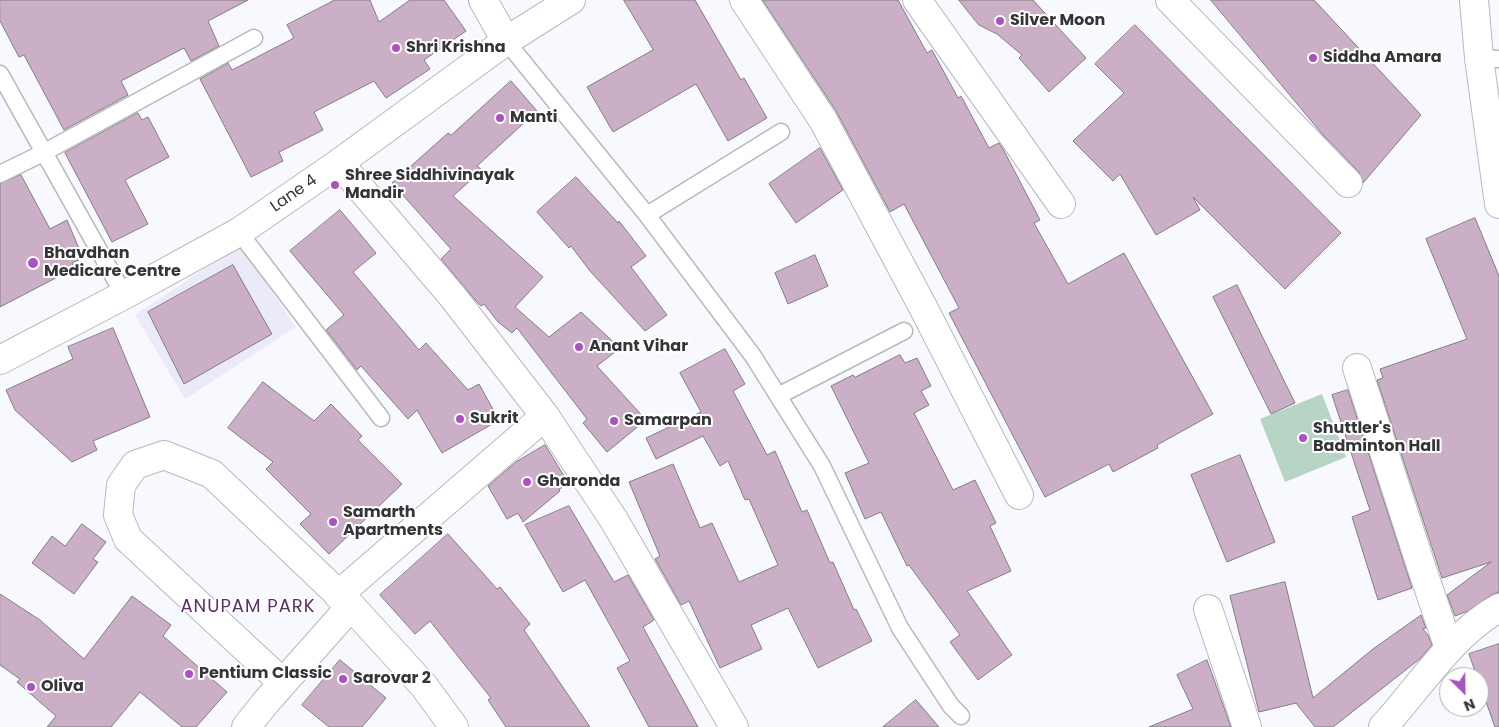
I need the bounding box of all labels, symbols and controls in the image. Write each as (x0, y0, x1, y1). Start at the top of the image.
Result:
place label: Silver Moon (1010, 11, 1105, 31)
marker: Silver Moon (994, 15, 1006, 27)
place label: Shri Krishna (406, 38, 506, 58)
marker: Shri Krishna (390, 42, 402, 54)
place label: Siddha Amara (1323, 48, 1442, 68)
marker: Siddha Amara (1307, 52, 1319, 64)
place label: Manti (510, 108, 558, 128)
marker: Manti (494, 112, 506, 124)
place label: Shree Siddhivinayak Mandir (345, 166, 515, 204)
street label: Lane 4 (267, 171, 321, 217)
marker: Shree Siddhivinayak Mandir (329, 179, 341, 191)
place label: Bhavdhan Medicare Centre (44, 244, 181, 282)
marker: Bhavdhan Medicare Centre (26, 256, 40, 270)
place label: Anant Vihar (589, 337, 688, 357)
marker: Anant Vihar (573, 341, 585, 353)
place label: Sukrit (470, 409, 519, 429)
place label: Samarpan (624, 411, 712, 431)
marker: Sukrit (454, 413, 466, 425)
marker: Samarpan (608, 415, 620, 427)
place label: Shuttler's Badminton Hall (1313, 419, 1441, 457)
marker: Shuttler's Badminton Hall (1297, 432, 1309, 444)
place label: Gharonda (537, 472, 620, 492)
marker: Gharonda (521, 476, 533, 488)
place label: Samarth Apartments (343, 503, 443, 541)
marker: Samarth Apartments (327, 516, 339, 528)
district label: ANUPAM PARK (179, 596, 317, 618)
place label: Pentium Classic (199, 664, 332, 684)
north arrow (1439, 667, 1489, 717)
marker: Pentium Classic (183, 668, 195, 680)
place label: Sarovar 2 (353, 669, 431, 689)
marker: Sarovar 2 (337, 673, 349, 685)
place label: Oliva (41, 677, 84, 697)
marker: Oliva (25, 681, 37, 693)
text: N (1461, 694, 1478, 716)

